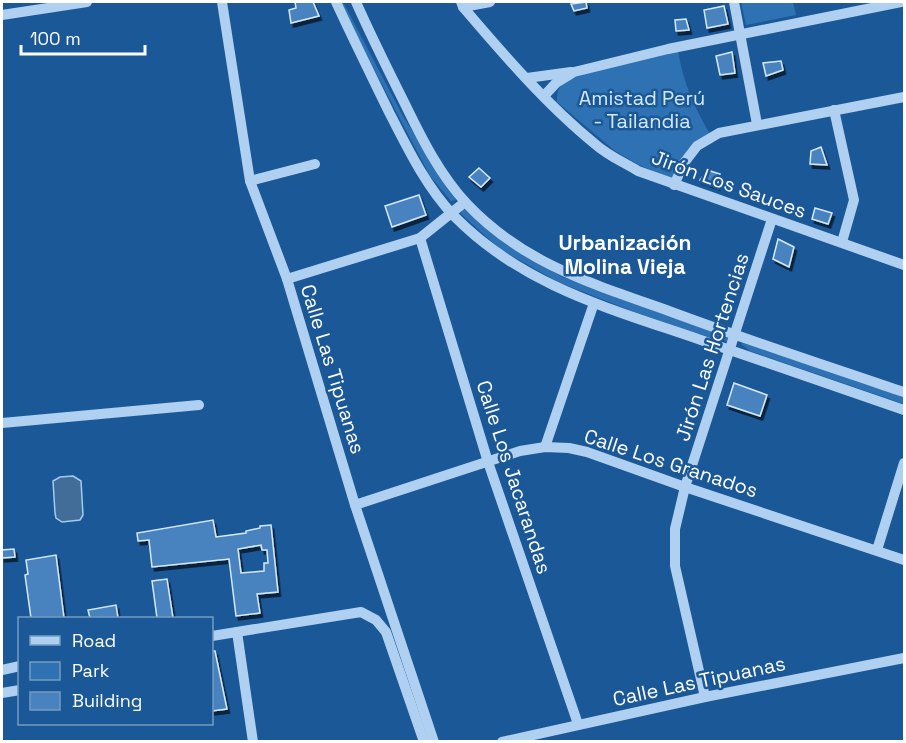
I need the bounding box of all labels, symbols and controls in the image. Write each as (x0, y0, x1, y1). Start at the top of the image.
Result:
scale bar (21, 18, 146, 56)
text: 100 m (30, 27, 81, 50)
park label: Amistad Perú - Tailandia (579, 85, 705, 134)
street label: Jirón Los Sauces (648, 144, 810, 224)
district label: Urbanización Molina Vieja (559, 229, 691, 280)
street label: Jirón Las Hortencias (669, 250, 755, 444)
street label: Calle Las Tipuanas (295, 281, 371, 457)
street label: Calle Los Jacarandas (470, 377, 558, 577)
street label: Calle Los Granados (581, 423, 761, 503)
legend (18, 617, 213, 725)
text: Road (72, 629, 116, 652)
street label: Calle Las Tipuanas (610, 650, 788, 712)
text: Park (72, 659, 110, 682)
text: Building (72, 689, 142, 712)

